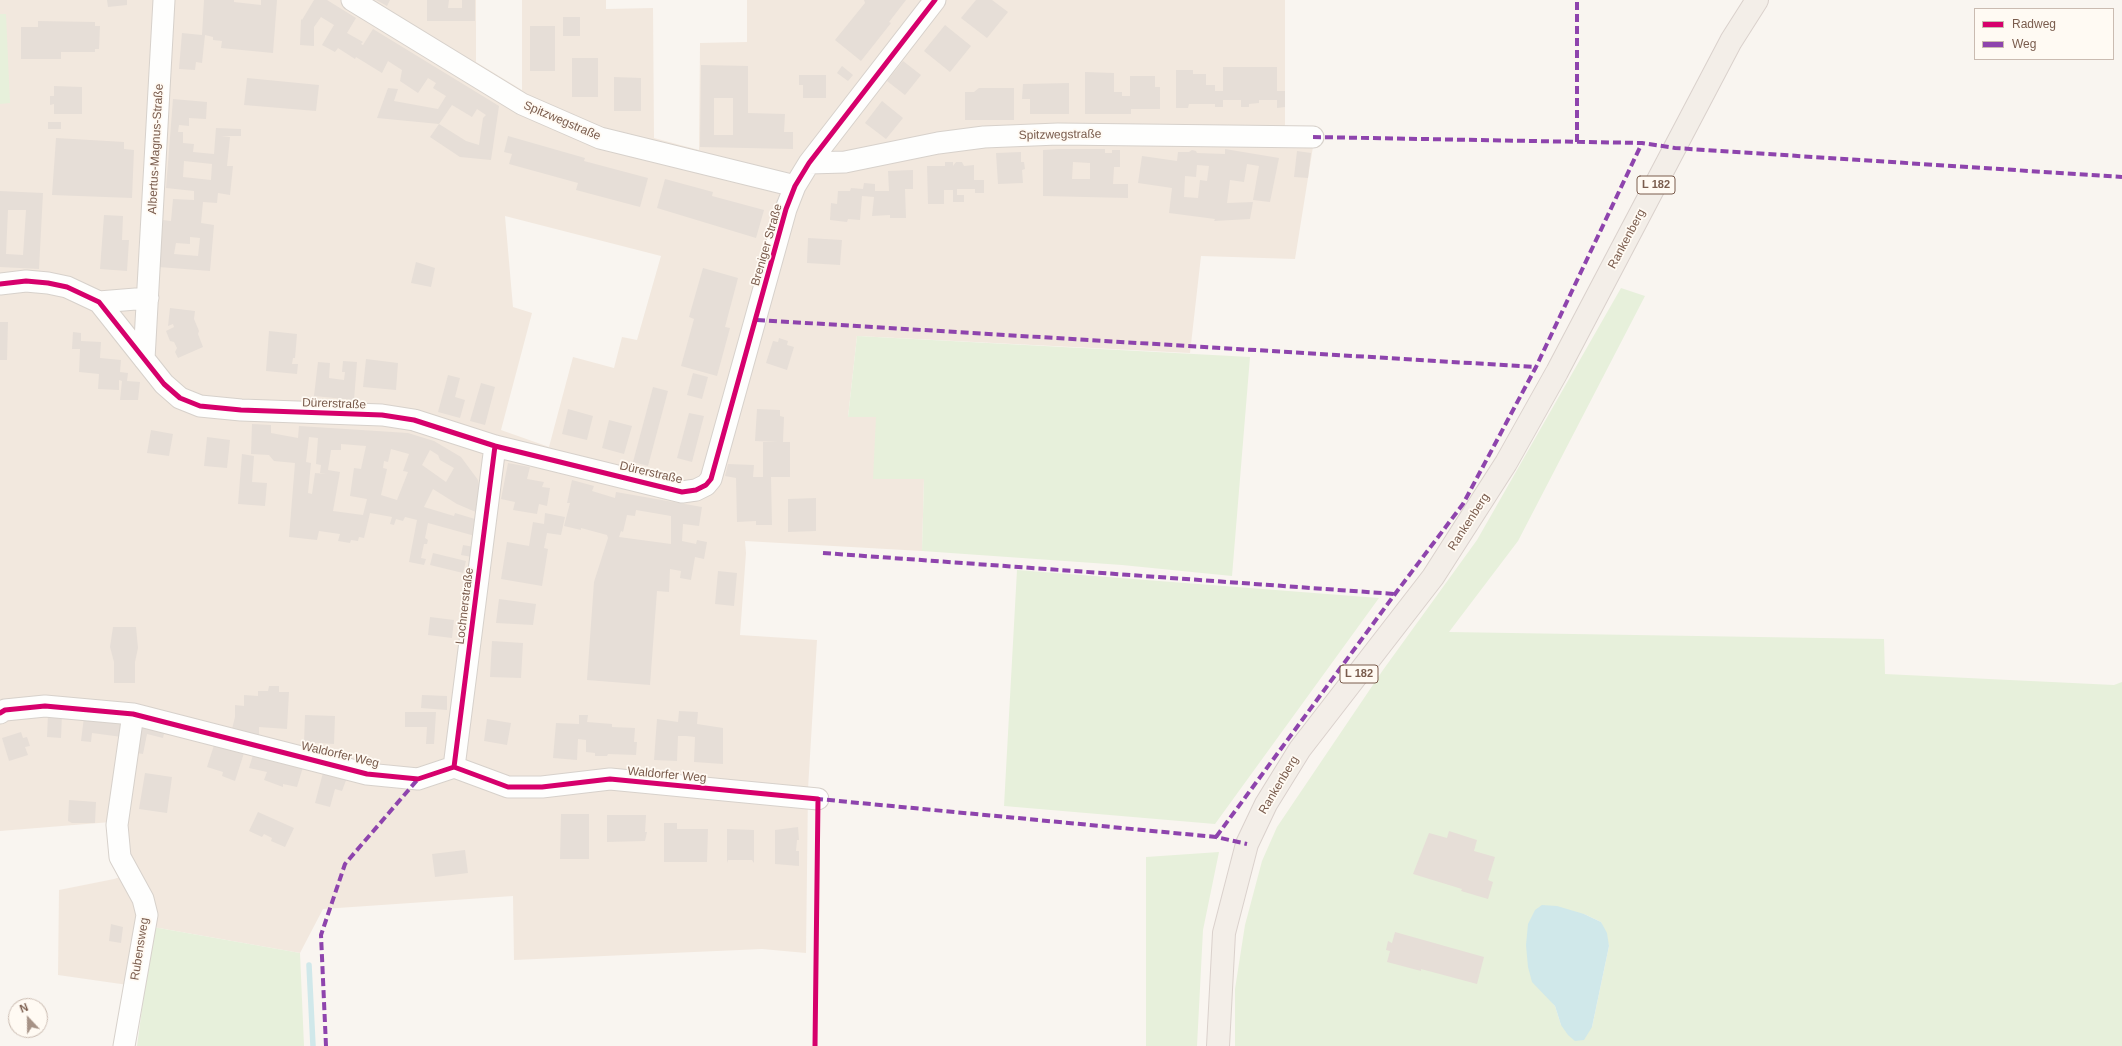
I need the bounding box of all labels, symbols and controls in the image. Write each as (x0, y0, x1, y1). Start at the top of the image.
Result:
legend (1974, 8, 2114, 60)
text: Radweg (2012, 17, 2056, 31)
text: Weg (2012, 37, 2036, 51)
street label: Albertus-Magnus-Straße (145, 83, 167, 215)
street label: Spitzwegstraße (521, 98, 603, 144)
street label: Spitzwegstraße (1019, 127, 1101, 143)
road number: L 182 (1637, 176, 1675, 194)
street label: Breniger Straße (748, 202, 786, 288)
street label: Rankenberg (1605, 207, 1649, 271)
street label: Dürerstraße (302, 396, 366, 412)
street label: Dürerstraße (618, 459, 684, 487)
street label: Rankenberg (1445, 491, 1493, 553)
street label: Lochnerstraße (453, 567, 477, 645)
road number: L 182 (1340, 665, 1378, 683)
street label: Waldorfer Weg (300, 739, 380, 771)
street label: Rankenberg (1256, 753, 1302, 817)
street label: Waldorfer Weg (627, 764, 707, 786)
street label: Rubensweg (128, 917, 152, 981)
north arrow (8, 998, 48, 1038)
text: N (18, 1001, 30, 1015)

